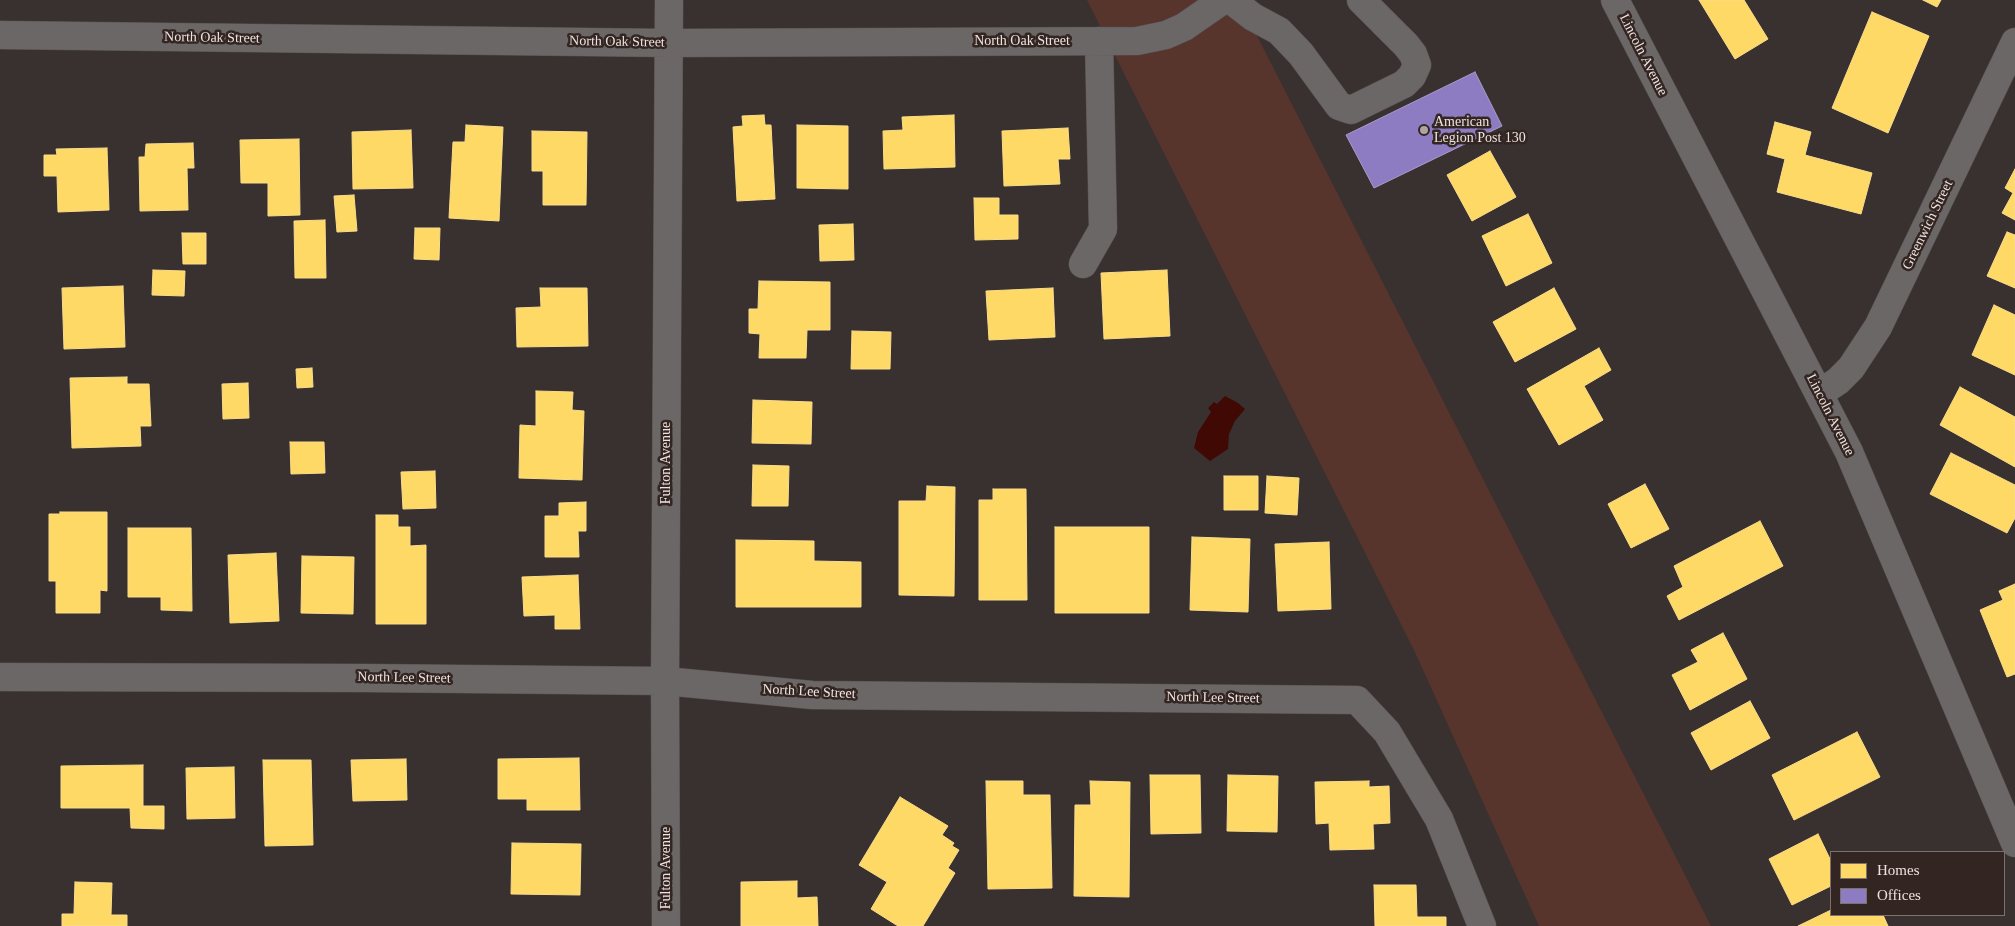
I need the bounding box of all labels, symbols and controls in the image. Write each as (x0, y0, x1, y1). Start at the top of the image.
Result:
street label: Lincoln Avenue (1615, 11, 1671, 99)
street label: North Oak Street (164, 29, 260, 47)
street label: North Oak Street (569, 33, 665, 51)
street label: North Oak Street (974, 33, 1070, 49)
place label: American Legion Post 130 (1434, 114, 1526, 146)
marker: American Legion Post 130 (1418, 124, 1430, 136)
street label: Greenwich Street (1899, 177, 1957, 273)
street label: Lincoln Avenue (1802, 371, 1858, 459)
street label: Fulton Avenue (658, 422, 674, 504)
street label: North Lee Street (357, 669, 451, 687)
street label: North Lee Street (762, 681, 856, 703)
street label: North Lee Street (1166, 689, 1260, 707)
street label: Fulton Avenue (658, 827, 674, 909)
legend (1830, 851, 2005, 916)
text: Homes (1877, 862, 1920, 878)
text: Offices (1877, 887, 1921, 903)

